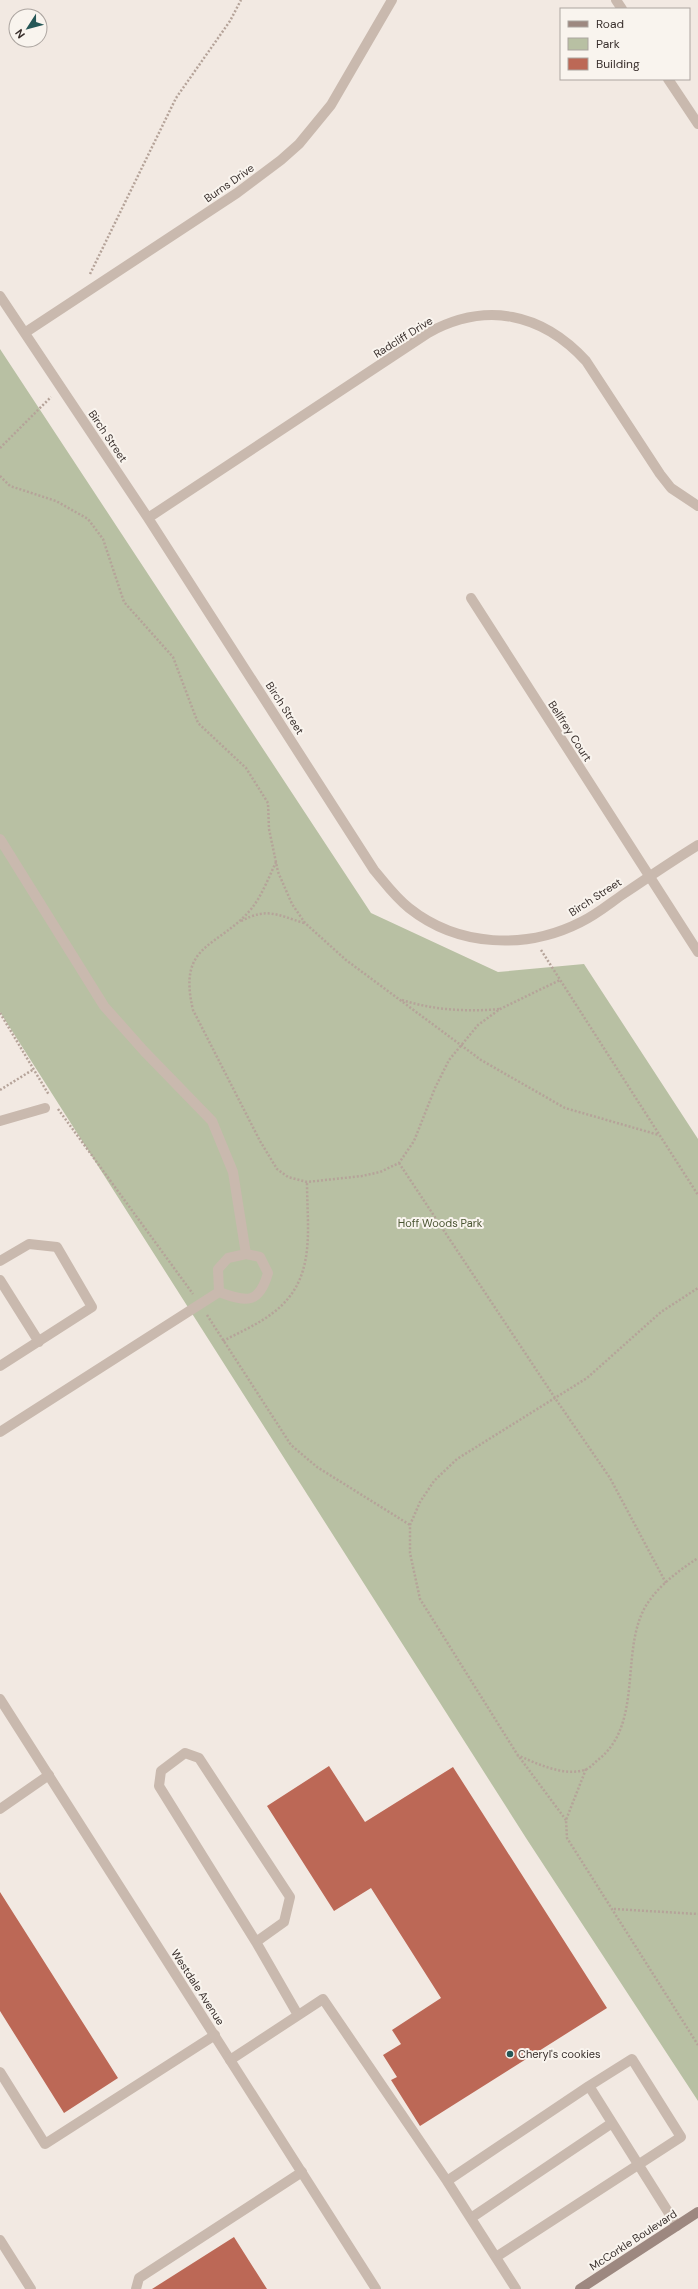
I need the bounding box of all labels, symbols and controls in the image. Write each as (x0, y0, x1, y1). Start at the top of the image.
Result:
north arrow (8, 8, 48, 48)
legend (560, 8, 690, 80)
text: Road (596, 16, 624, 32)
text: N (12, 27, 28, 41)
text: Park (596, 36, 620, 52)
text: Building (596, 56, 640, 72)
street label: Burns Drive (201, 161, 257, 205)
street label: Radcliff Drive (371, 313, 435, 361)
street label: Birch Street (85, 407, 131, 465)
street label: Birch Street (263, 679, 307, 737)
street label: Bellfrey Court (545, 698, 595, 764)
street label: Birch Street (566, 875, 624, 919)
park label: Hoff Woods Park (398, 1216, 483, 1230)
street label: Westdale Avenue (168, 1946, 228, 2028)
place label: Cheryl's cookies (518, 2047, 601, 2061)
marker: Cheryl's cookies (505, 2049, 515, 2059)
street label: McCorkle Boulevard (587, 2206, 679, 2273)

